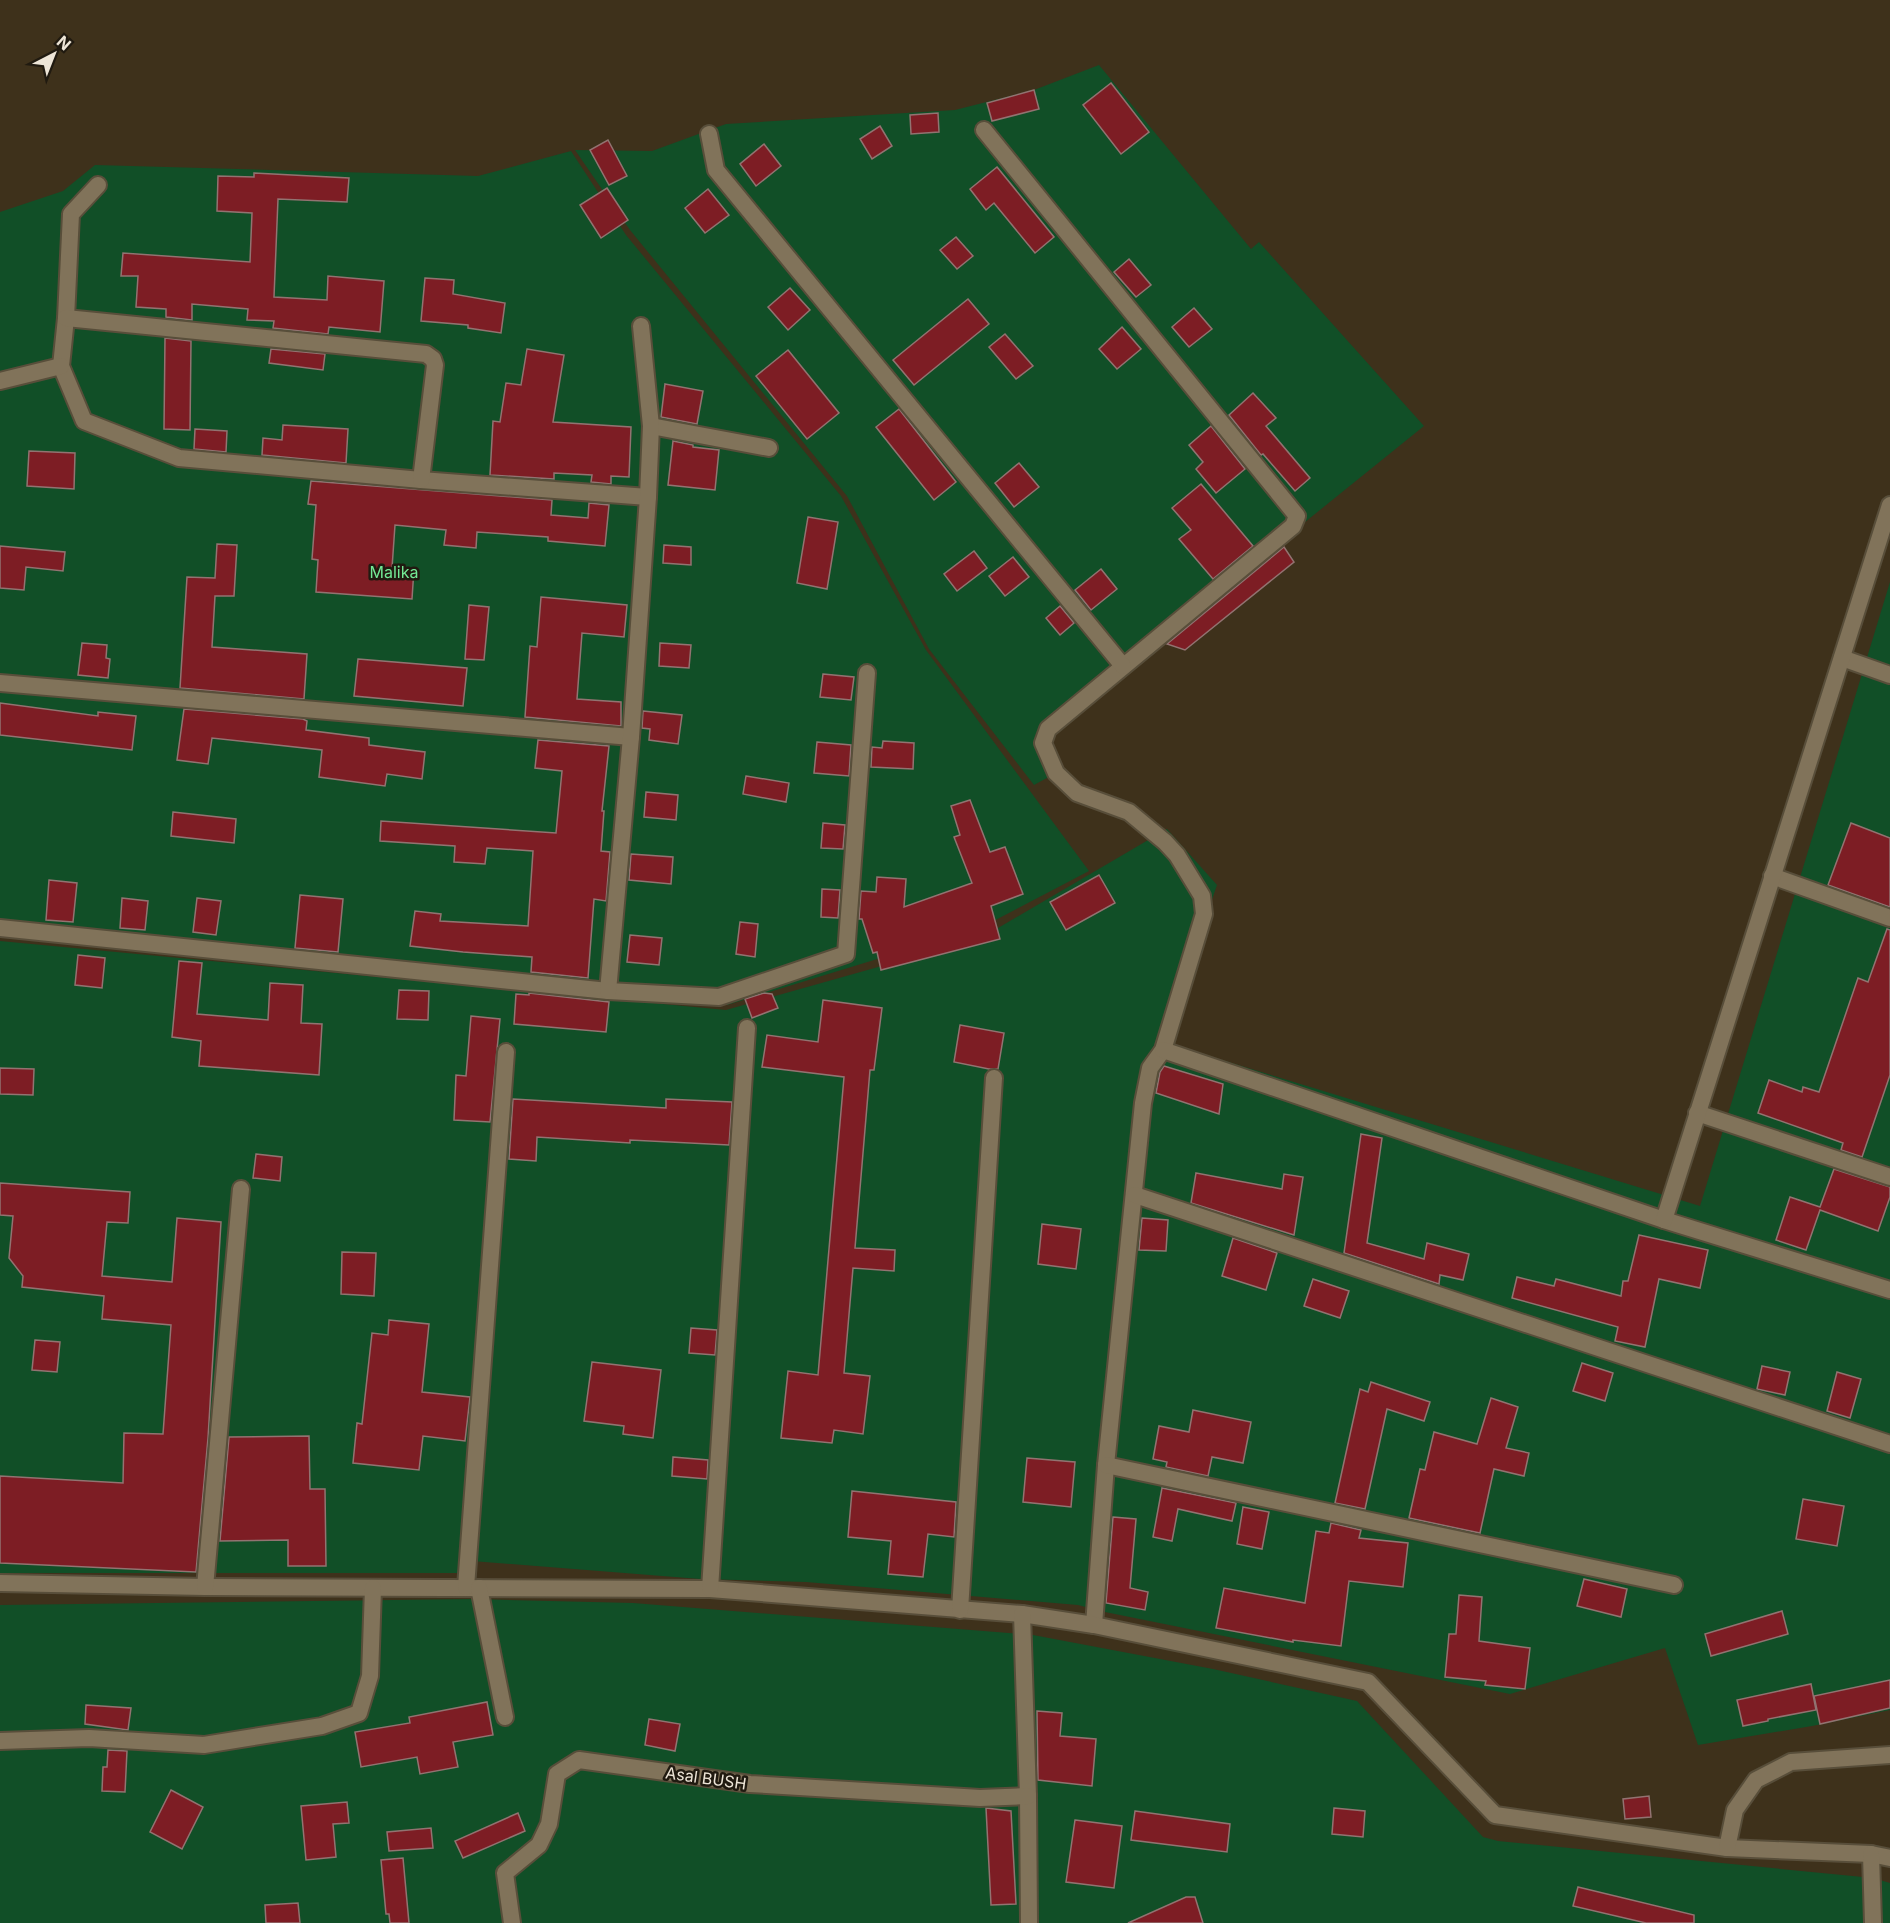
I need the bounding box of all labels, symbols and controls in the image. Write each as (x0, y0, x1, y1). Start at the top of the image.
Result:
north arrow (24, 24, 84, 84)
text: N (53, 31, 75, 54)
park label: Malika (370, 562, 418, 582)
street label: Asal BUSH (664, 1762, 748, 1794)

